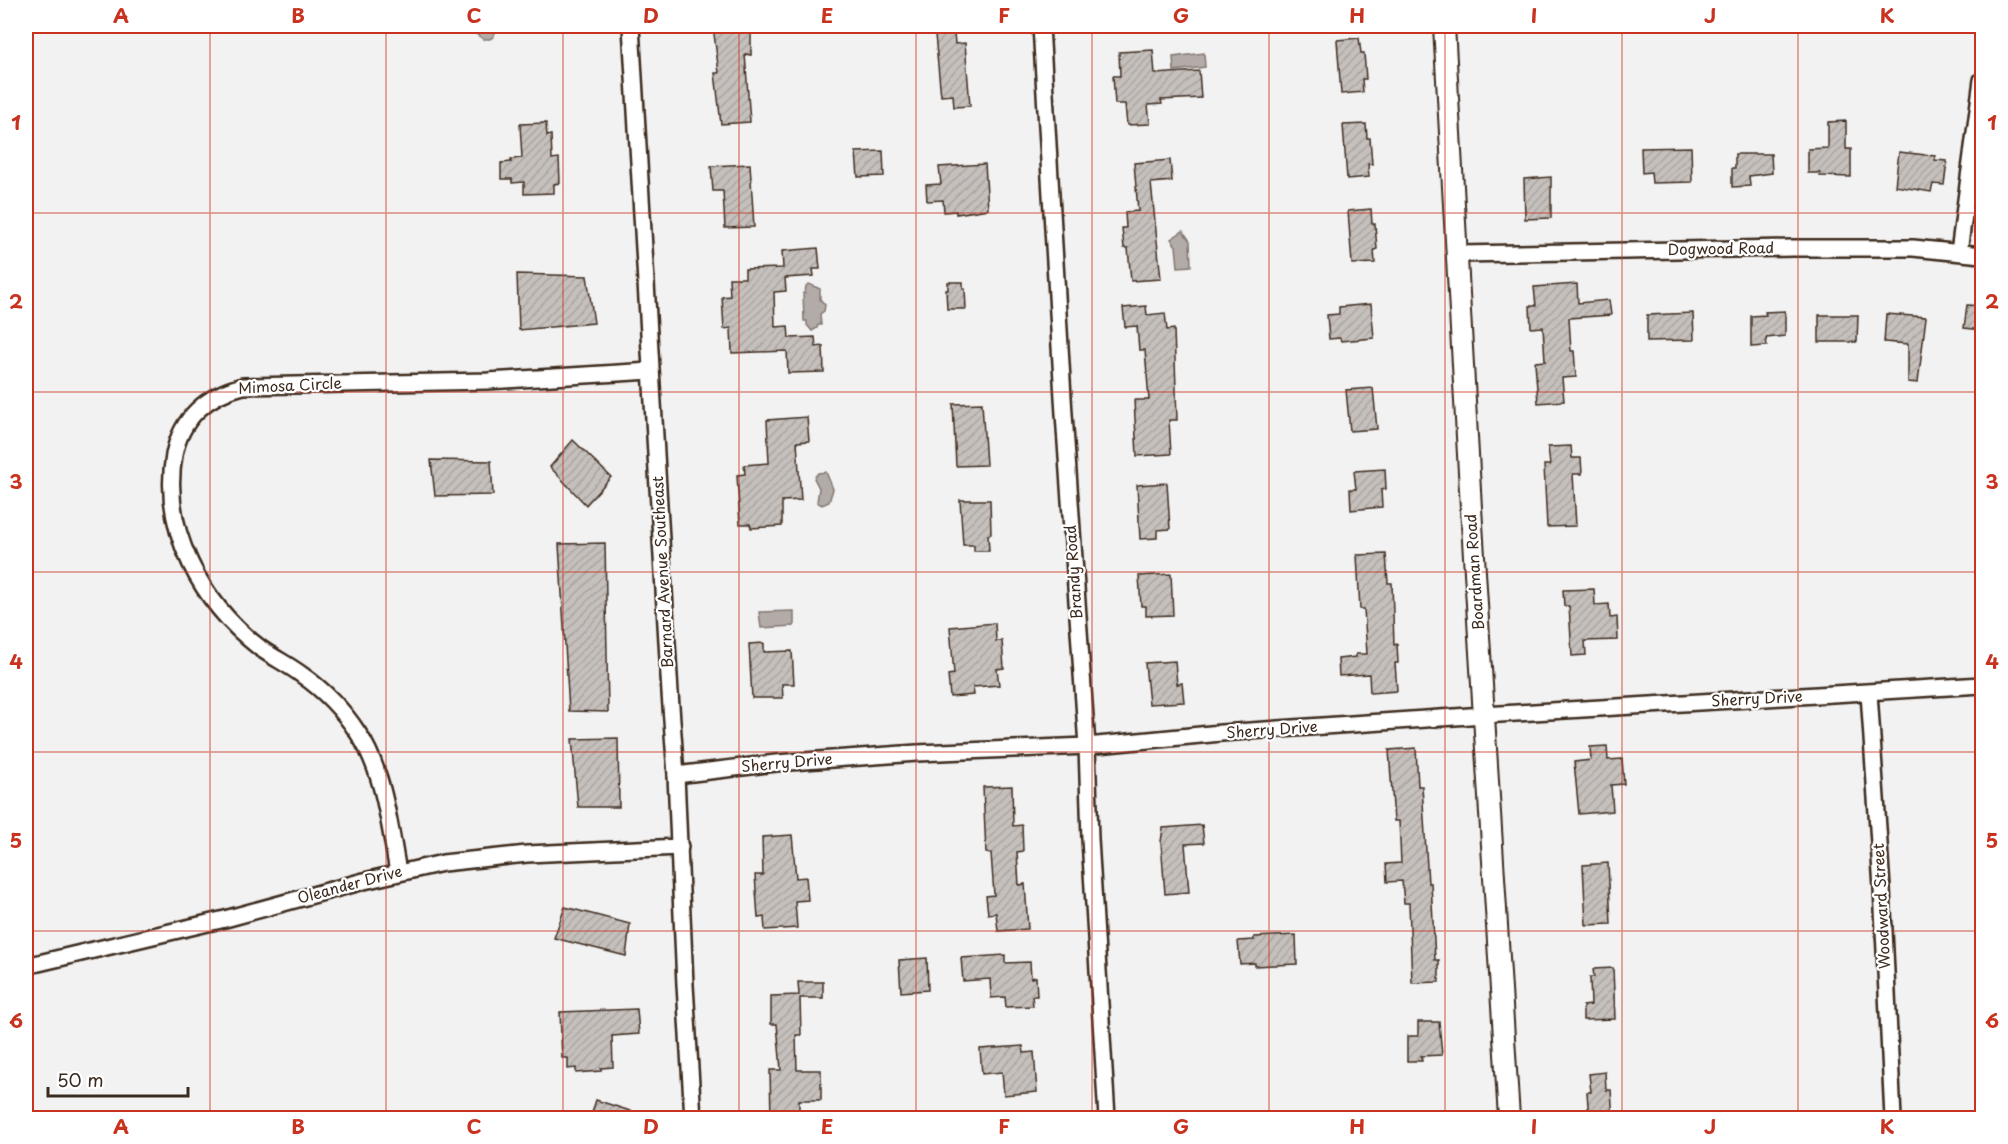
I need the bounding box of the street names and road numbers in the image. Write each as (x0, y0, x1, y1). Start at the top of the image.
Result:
street label: Dogwood Road (1667, 235, 1774, 260)
street label: Mimosa Circle (237, 370, 342, 399)
street label: Barnard Avenue Southeast (645, 475, 678, 669)
street label: Boardman Road (1458, 513, 1489, 631)
street label: Brandy Road (1058, 524, 1087, 620)
street label: Sherry Drive (1711, 684, 1803, 711)
street label: Sherry Drive (1225, 714, 1318, 743)
street label: Sherry Drive (740, 746, 833, 777)
street label: Woodward Street (1866, 843, 1895, 970)
street label: Oleander Drive (295, 859, 405, 909)

